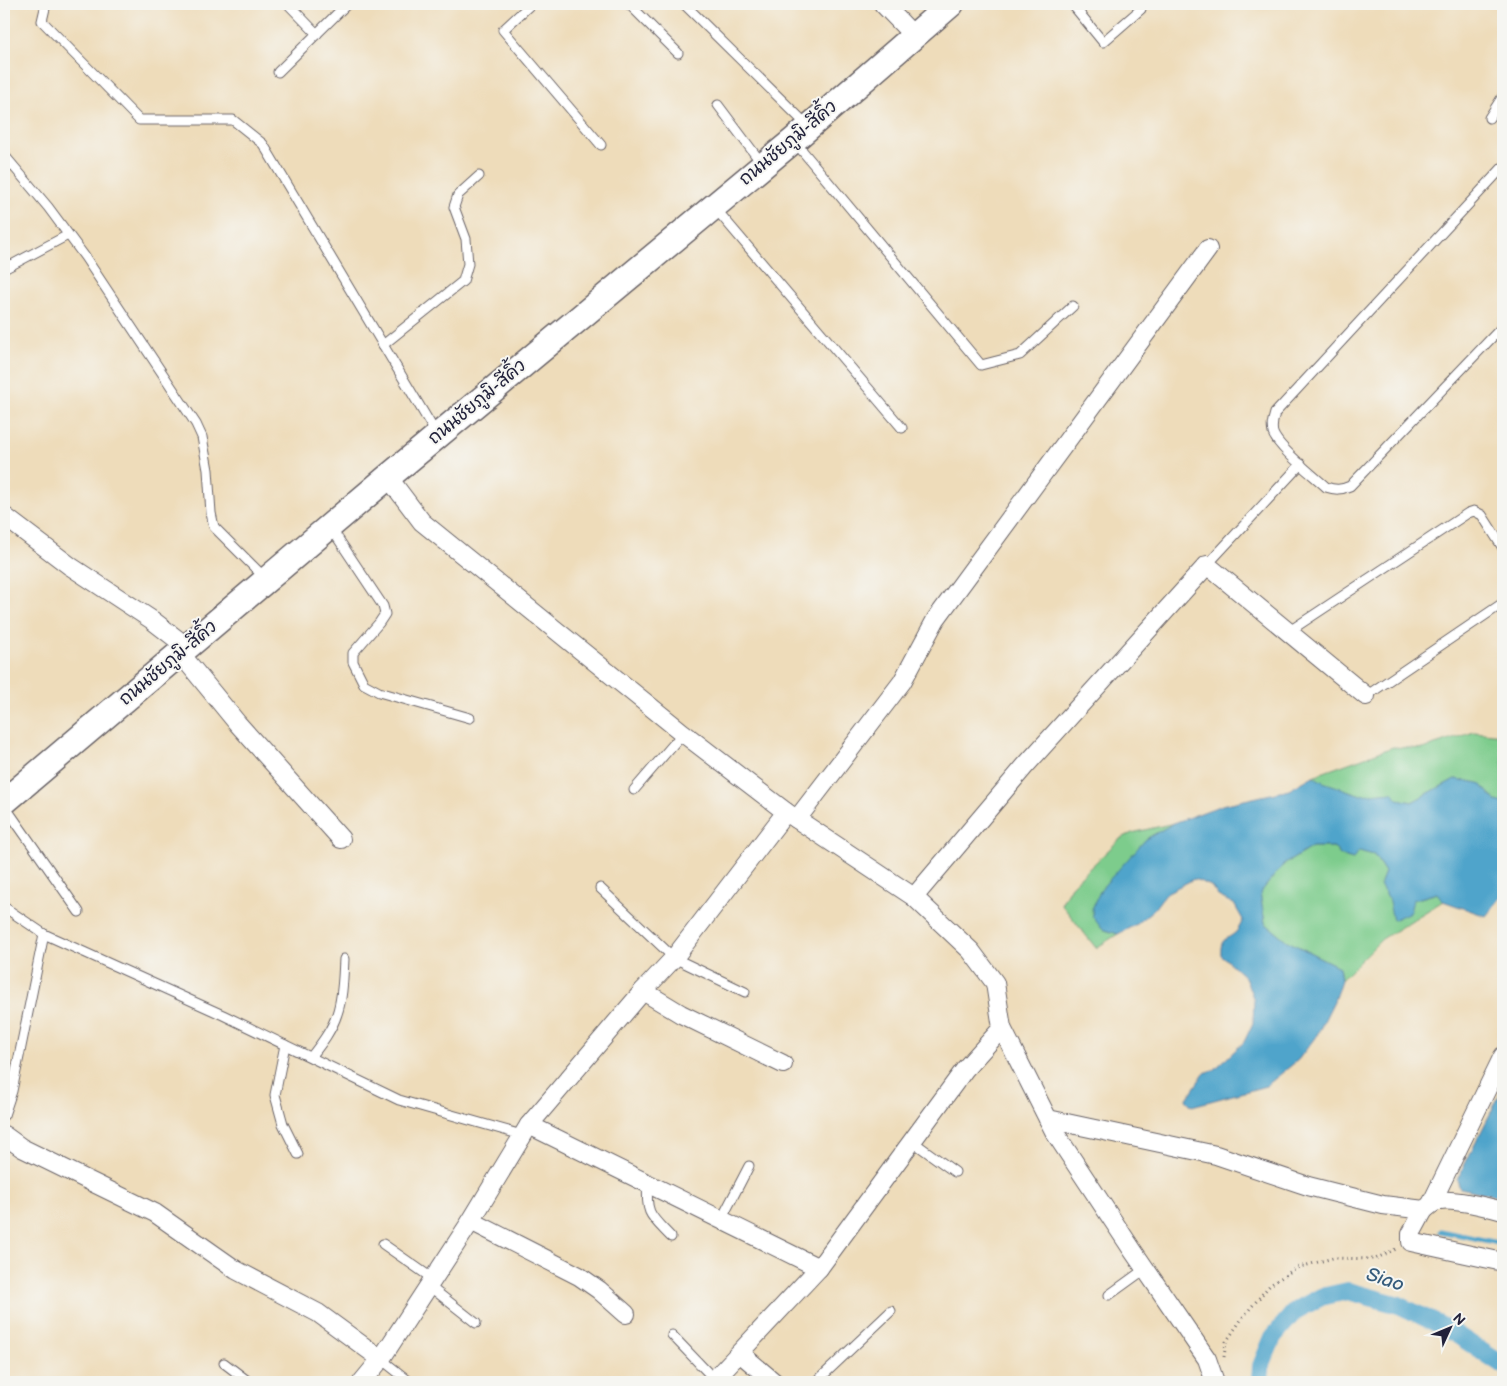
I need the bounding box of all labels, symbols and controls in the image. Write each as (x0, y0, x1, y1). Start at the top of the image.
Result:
street label: ถนนชัยภูมิ-สีคิ้ว (731, 91, 843, 192)
street label: ถนนชัยภูมิ-สีคิ้ว (420, 350, 532, 451)
street label: ถนนชัยภูมิ-สีคิ้ว (111, 611, 223, 712)
water label: Siao (1363, 1263, 1407, 1297)
north arrow (1424, 1304, 1474, 1354)
text: N (1449, 1310, 1469, 1329)

